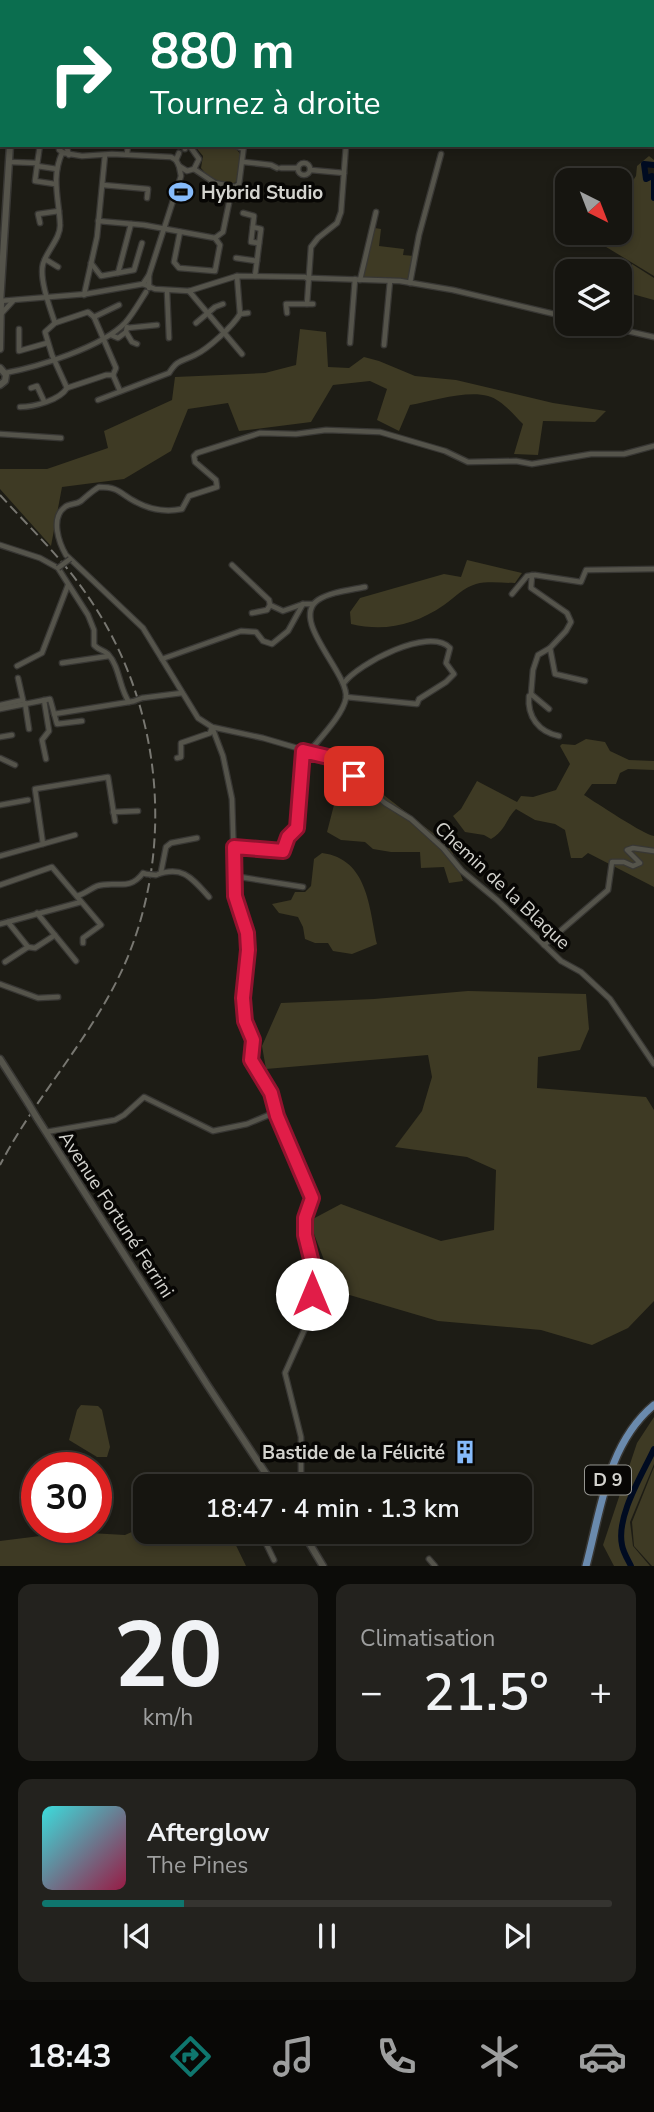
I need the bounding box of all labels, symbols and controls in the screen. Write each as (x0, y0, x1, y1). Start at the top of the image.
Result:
text: 880 m (150, 18, 294, 85)
icon: right (35, 28, 126, 119)
text: Tournez à droite (150, 82, 381, 125)
north arrow (555, 168, 632, 245)
map controls (555, 168, 632, 336)
sports icon: Hybrid Studio (167, 178, 195, 206)
place label: Hybrid Studio (201, 180, 323, 206)
button: layers (555, 259, 632, 336)
pin (324, 746, 384, 806)
icon: arrive (335, 757, 373, 795)
street label: Chemin de la Blaque (429, 816, 576, 956)
street label: Avenue Fortuné Ferrini (52, 1126, 180, 1303)
position arrow (275, 1257, 349, 1331)
building icon: Bastide de la Félicité (451, 1438, 479, 1466)
place label: Bastide de la Félicité (262, 1440, 445, 1466)
speed limit sign: 30 (21, 1452, 112, 1543)
road number: D 9 (585, 1465, 631, 1494)
text: 18:47 · 4 min · 1.3 km (205, 1491, 460, 1526)
text: 20 (113, 1594, 223, 1718)
text: Climatisation (360, 1623, 495, 1654)
text: 21.5° (423, 1657, 549, 1728)
text: − (360, 1667, 383, 1718)
text: + (589, 1667, 612, 1718)
text: km/h (143, 1702, 193, 1733)
text: Afterglow (147, 1815, 270, 1850)
text: The Pines (147, 1850, 248, 1881)
icon: previous (118, 1917, 156, 1955)
icon: pause (308, 1917, 346, 1955)
icon: next (498, 1917, 536, 1955)
icon: directions (166, 2032, 215, 2081)
icon: music (269, 2032, 318, 2081)
icon: phone (372, 2032, 421, 2081)
icon: climate (475, 2032, 524, 2081)
icon: car (578, 2032, 627, 2081)
text: 18:43 (27, 2035, 112, 2078)

